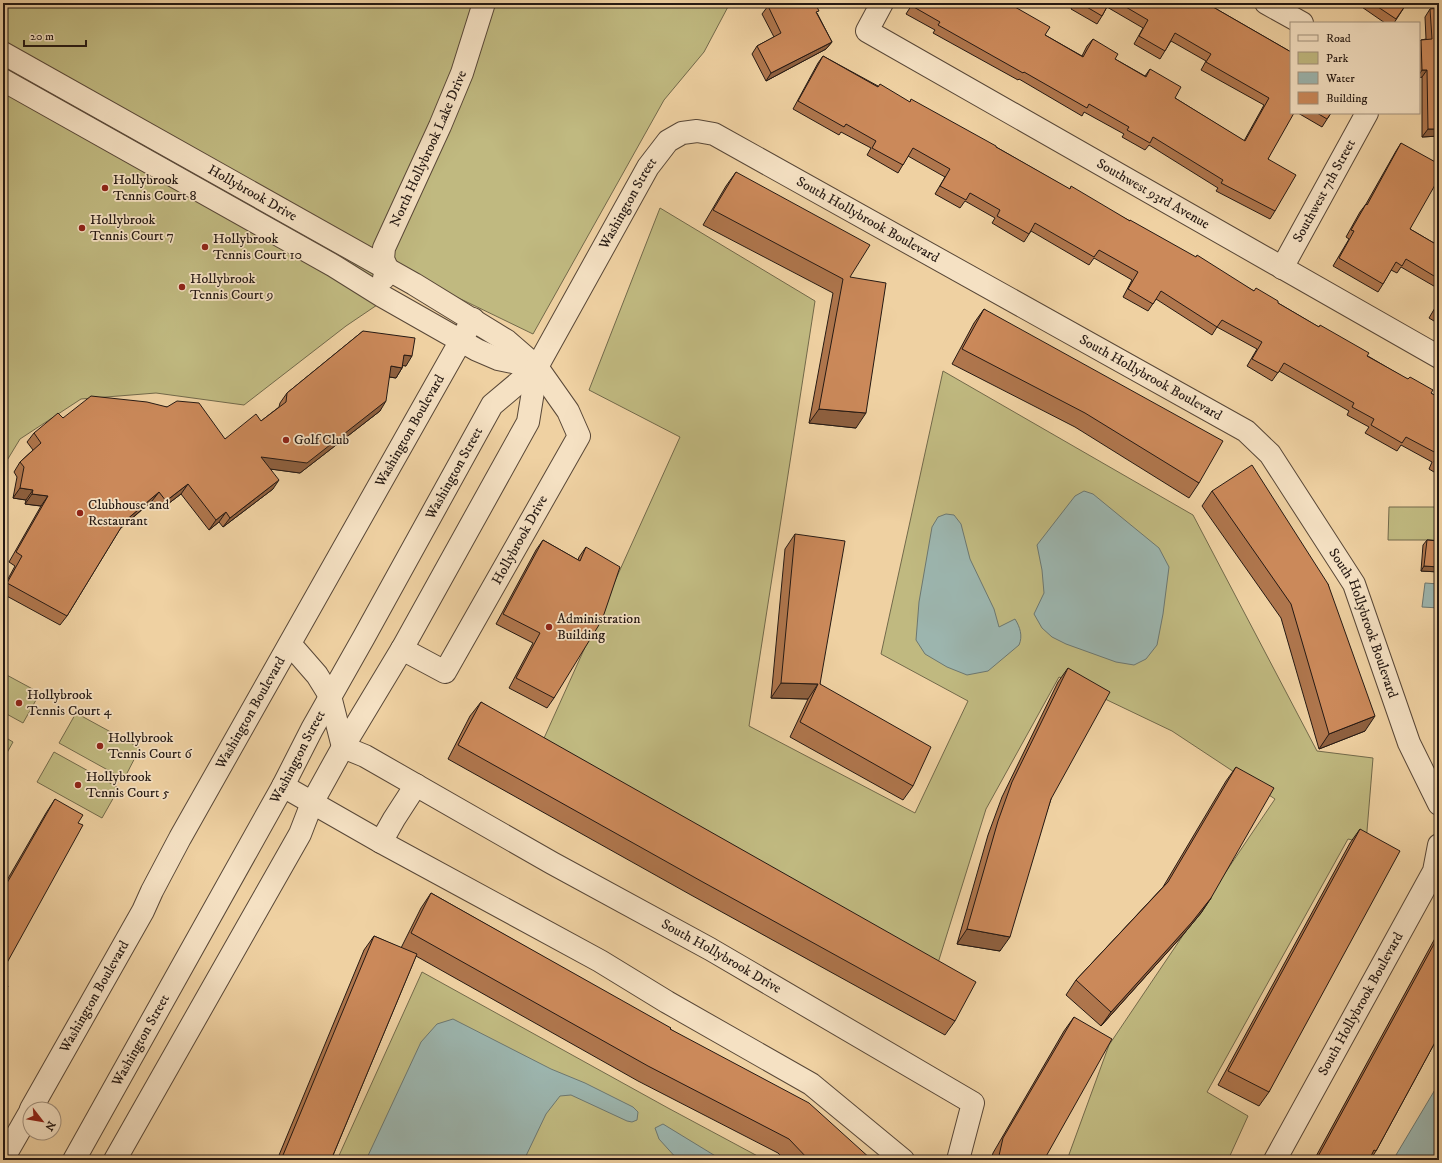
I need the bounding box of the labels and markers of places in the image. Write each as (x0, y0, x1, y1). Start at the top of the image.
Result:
place label: Hollybrook Tennis Court 8 (113, 171, 196, 205)
marker: Hollybrook Tennis Court 8 (100, 183, 110, 193)
place label: Hollybrook Tennis Court 7 (90, 211, 174, 245)
marker: Hollybrook Tennis Court 7 (77, 223, 87, 233)
place label: Hollybrook Tennis Court 10 (213, 230, 302, 264)
marker: Hollybrook Tennis Court 10 (200, 242, 210, 252)
place label: Hollybrook Tennis Court 9 (190, 270, 273, 304)
marker: Hollybrook Tennis Court 9 (177, 282, 187, 292)
place label: Golf Club (294, 431, 349, 449)
marker: Golf Club (281, 435, 291, 445)
place label: Clubhouse and Restaurant (88, 496, 169, 530)
marker: Clubhouse and Restaurant (75, 508, 85, 518)
place label: Administration Building (557, 610, 641, 644)
marker: Administration Building (544, 622, 554, 632)
place label: Hollybrook Tennis Court 4 (27, 686, 112, 720)
marker: Hollybrook Tennis Court 4 (14, 698, 24, 708)
place label: Hollybrook Tennis Court 6 (108, 729, 192, 763)
marker: Hollybrook Tennis Court 6 (95, 741, 105, 751)
place label: Hollybrook Tennis Court 5 (86, 768, 169, 802)
marker: Hollybrook Tennis Court 5 (73, 780, 83, 790)

